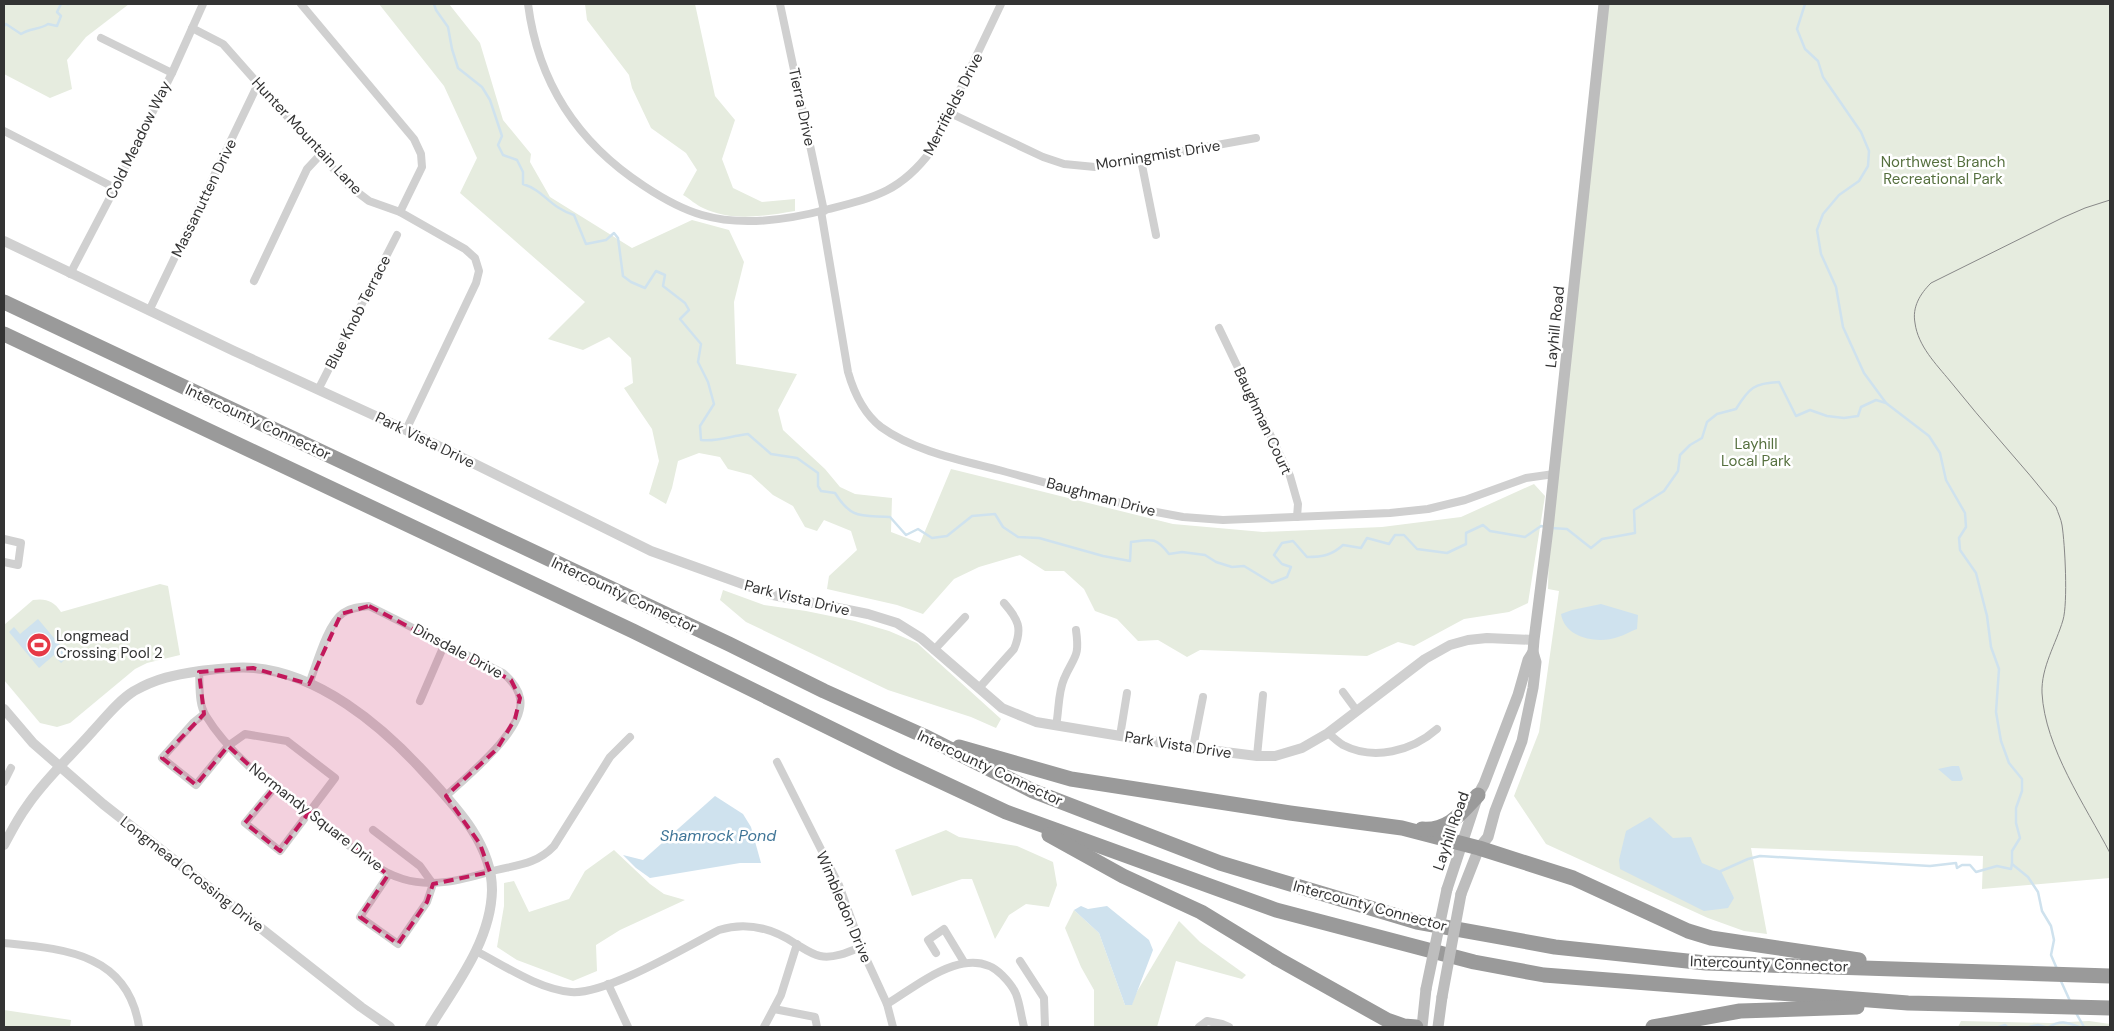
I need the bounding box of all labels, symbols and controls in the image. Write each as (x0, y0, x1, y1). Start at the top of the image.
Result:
street label: Merrifields Drive (919, 49, 987, 159)
street label: Tierra Drive (784, 66, 820, 148)
street label: Hunter Mountain Lane (247, 73, 367, 199)
street label: Cold Meadow Way (101, 77, 176, 202)
street label: Massanutten Drive (167, 135, 241, 261)
street label: Morningmist Drive (1094, 135, 1222, 175)
park label: Northwest Branch Recreational Park (1881, 152, 2005, 189)
street label: Blue Knob Terrace (321, 252, 395, 372)
street label: Layhill Road (1541, 285, 1569, 369)
street label: Baughman Court (1229, 364, 1297, 478)
street label: Intercounty Connector (182, 379, 334, 465)
street label: Park Vista Drive (372, 407, 478, 473)
park label: Layhill Local Park (1721, 434, 1792, 471)
street label: Baughman Drive (1044, 473, 1158, 521)
street label: Intercounty Connector (548, 552, 700, 638)
street label: Park Vista Drive (742, 575, 852, 621)
street label: Dinsdale Drive (410, 619, 506, 683)
place label: Longmead Crossing Pool 2 (56, 626, 163, 663)
sports icon: Longmead Crossing Pool 2 (26, 632, 52, 658)
street label: Intercounty Connector (914, 725, 1066, 811)
street label: Park Vista Drive (1123, 727, 1233, 763)
street label: Normandy Square Drive (245, 758, 387, 876)
street label: Layhill Road (1428, 789, 1474, 873)
street label: Longmead Crossing Drive (116, 812, 268, 936)
water label: Shamrock Pond (660, 825, 777, 846)
street label: Wimbledon Drive (812, 848, 876, 966)
street label: Intercounty Connector (1291, 876, 1449, 936)
street label: Intercounty Connector (1690, 951, 1849, 977)

